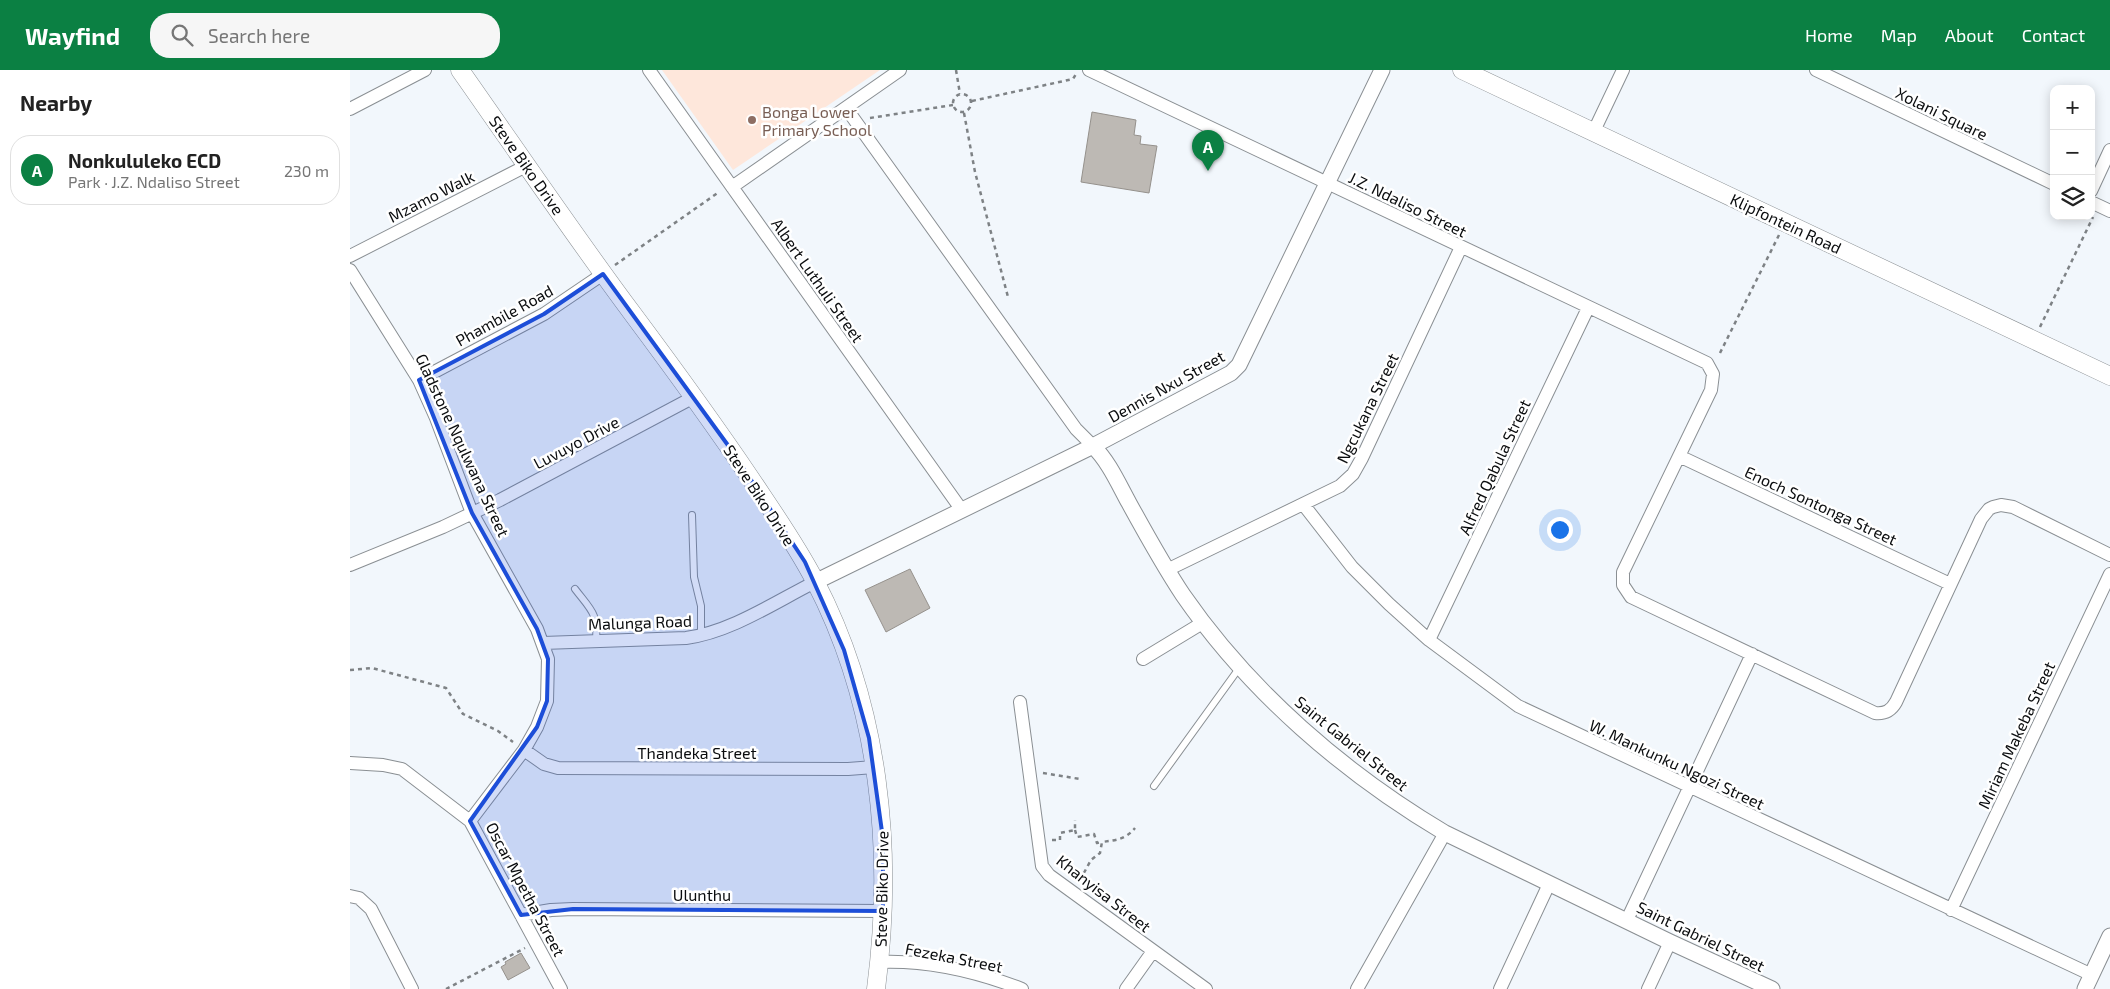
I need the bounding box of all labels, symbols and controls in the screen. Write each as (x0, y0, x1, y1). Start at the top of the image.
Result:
search box (150, 13, 500, 58)
text: Wayfind (25, 21, 120, 50)
icon: search (168, 21, 196, 49)
text: Search here (208, 24, 310, 47)
text: Home (1805, 24, 1853, 46)
text: Map (1881, 24, 1917, 46)
text: About (1945, 24, 1994, 46)
text: Contact (2022, 24, 2085, 46)
street label: Xolani Square (1893, 83, 1991, 143)
map controls (2050, 85, 2095, 220)
button: + (2050, 85, 2095, 130)
text: Nearby (20, 90, 92, 115)
place label: Bonga Lower Primary School (762, 102, 872, 139)
street label: Steve Biko Drive (486, 112, 568, 218)
marker: Bonga Lower Primary School (746, 114, 758, 126)
pin: A (1192, 130, 1224, 171)
button: − (2050, 130, 2095, 175)
text: Nonkululeko ECD (68, 149, 221, 172)
text: A (32, 161, 42, 180)
text: 230 m (284, 161, 329, 180)
street label: Mzamo Walk (385, 166, 477, 226)
street label: J.Z. Ndaliso Street (1346, 167, 1470, 241)
text: Park · J.Z. Ndaliso Street (68, 172, 240, 191)
button: layers (2050, 175, 2095, 220)
street label: Klipfontein Road (1728, 189, 1844, 257)
street label: Albert Luthuli Street (768, 214, 868, 346)
street label: Phambile Road (452, 280, 556, 350)
street label: Dennis Nxu Street (1104, 346, 1228, 426)
street label: Ngcukana Street (1332, 350, 1402, 466)
street label: Gladstone Nqulwana Street (412, 351, 514, 539)
street label: Alfred Qabula Street (1454, 396, 1535, 538)
street label: Luvuyo Drive (530, 412, 622, 472)
street label: Steve Biko Drive (720, 441, 800, 549)
street label: Enoch Sontonga Street (1742, 461, 1900, 549)
your location (1547, 517, 1573, 543)
street label: Malunga Road (588, 611, 692, 633)
street label: Miriam Makeba Street (1974, 658, 2058, 812)
street label: Saint Gabriel Street (1292, 692, 1412, 794)
street label: W. Mankunku Ngozi Street (1586, 715, 1768, 813)
street label: Thandeka Street (637, 743, 757, 762)
street label: Oscar Mpetha Street (483, 819, 569, 959)
street label: Steve Biko Drive (870, 831, 892, 947)
street label: Khanyisa Street (1053, 850, 1155, 936)
street label: Ulunthu (673, 885, 731, 904)
street label: Saint Gabriel Street (1634, 897, 1768, 975)
street label: Fezeka Street (904, 938, 1004, 976)

